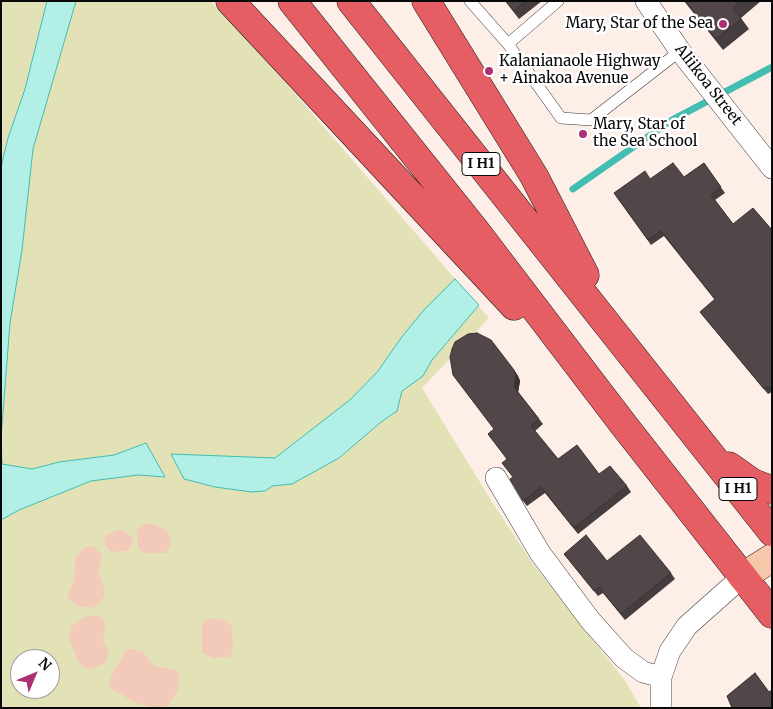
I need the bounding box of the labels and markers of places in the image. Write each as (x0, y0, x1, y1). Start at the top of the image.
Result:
place label: Mary, Star of the Sea (566, 15, 713, 33)
marker: Mary, Star of the Sea (717, 18, 729, 30)
place label: Kalanianaole Highway + Ainakoa Avenue (499, 53, 660, 88)
marker: Kalanianaole Highway + Ainakoa Avenue (483, 65, 495, 77)
place label: Mary, Star of the Sea School (593, 116, 697, 151)
marker: Mary, Star of the Sea School (577, 128, 589, 140)

